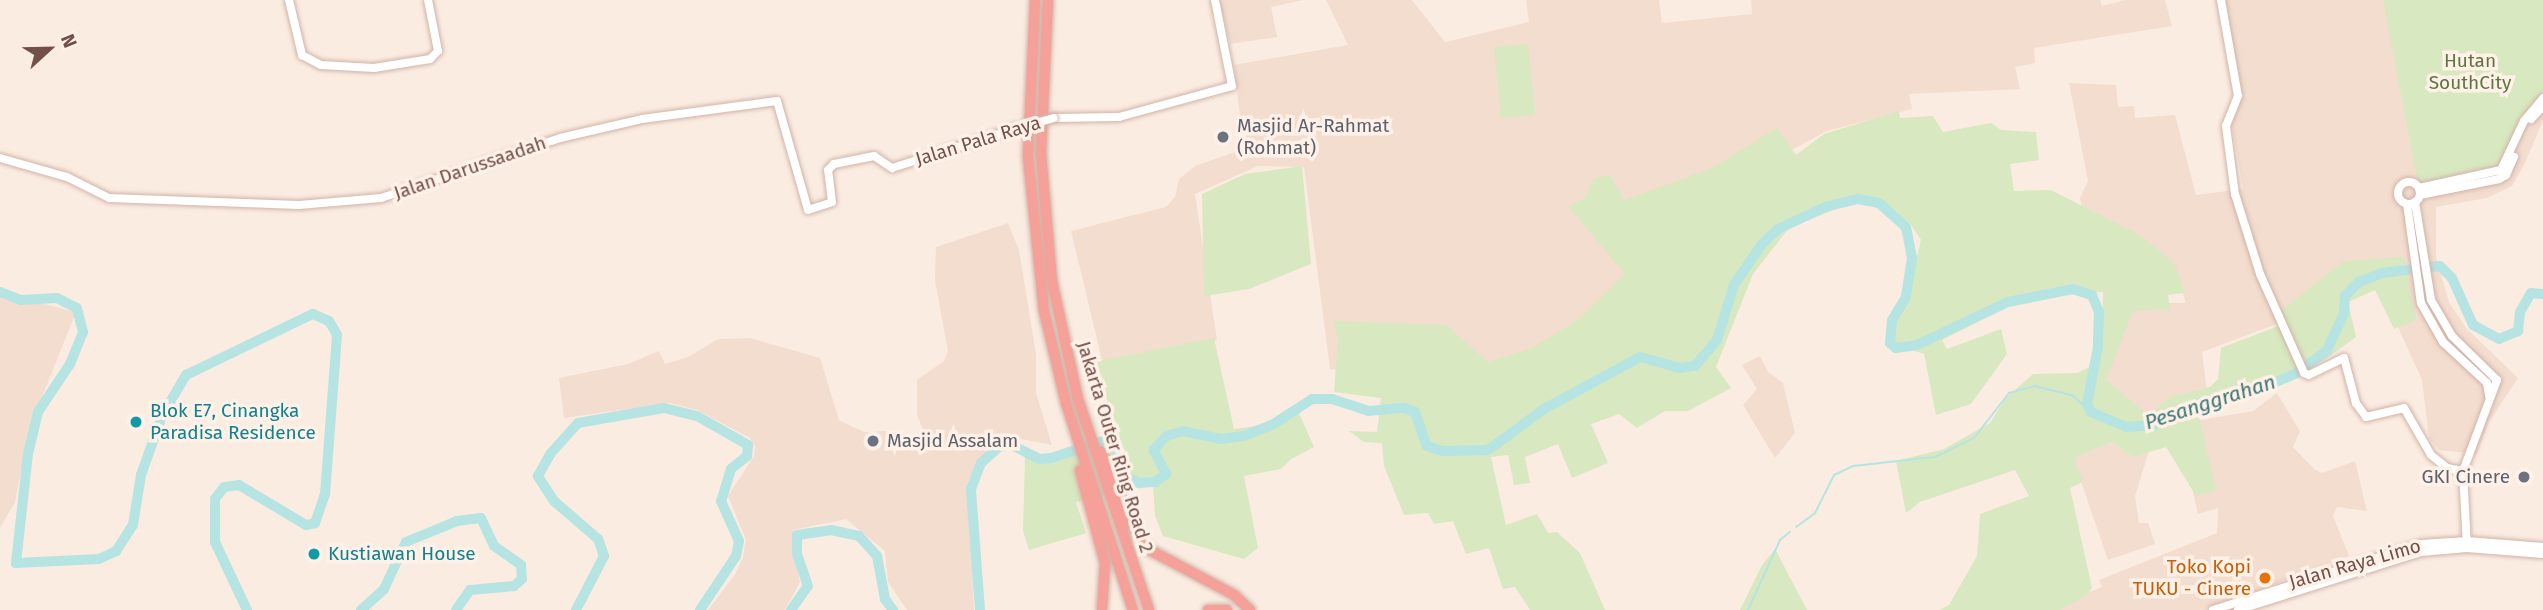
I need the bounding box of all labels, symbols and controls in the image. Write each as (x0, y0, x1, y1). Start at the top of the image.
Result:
north arrow (14, 14, 84, 84)
text: N (56, 31, 82, 51)
park label: Hutan SouthCity (2429, 50, 2511, 94)
street label: Jalan Pala Raya (913, 111, 1043, 171)
place label: Masjid Ar-Rahmat (Rohmat) (1237, 115, 1389, 159)
marker: Masjid Ar-Rahmat (Rohmat) (1215, 129, 1231, 145)
street label: Jalan Darussaadah (391, 131, 549, 205)
street label: Jakarta Outer Ring Road 2 (1072, 338, 1158, 556)
water label: Pesanggrahan (2141, 369, 2279, 435)
place label: Blok E7, Cinangka Paradisa Residence (150, 400, 316, 444)
marker: Blok E7, Cinangka Paradisa Residence (128, 414, 144, 430)
place label: Masjid Assalam (887, 430, 1018, 452)
marker: Masjid Assalam (865, 433, 881, 449)
place label: GKI Cinere (2422, 466, 2510, 488)
marker: GKI Cinere (2516, 469, 2532, 485)
street label: Jalan Raya Limo (2287, 534, 2423, 594)
place label: Kustiawan House (328, 543, 476, 565)
marker: Kustiawan House (306, 546, 322, 562)
place label: Toko Kopi TUKU - Cinere (2133, 556, 2251, 600)
marker: Toko Kopi TUKU - Cinere (2257, 570, 2273, 586)

